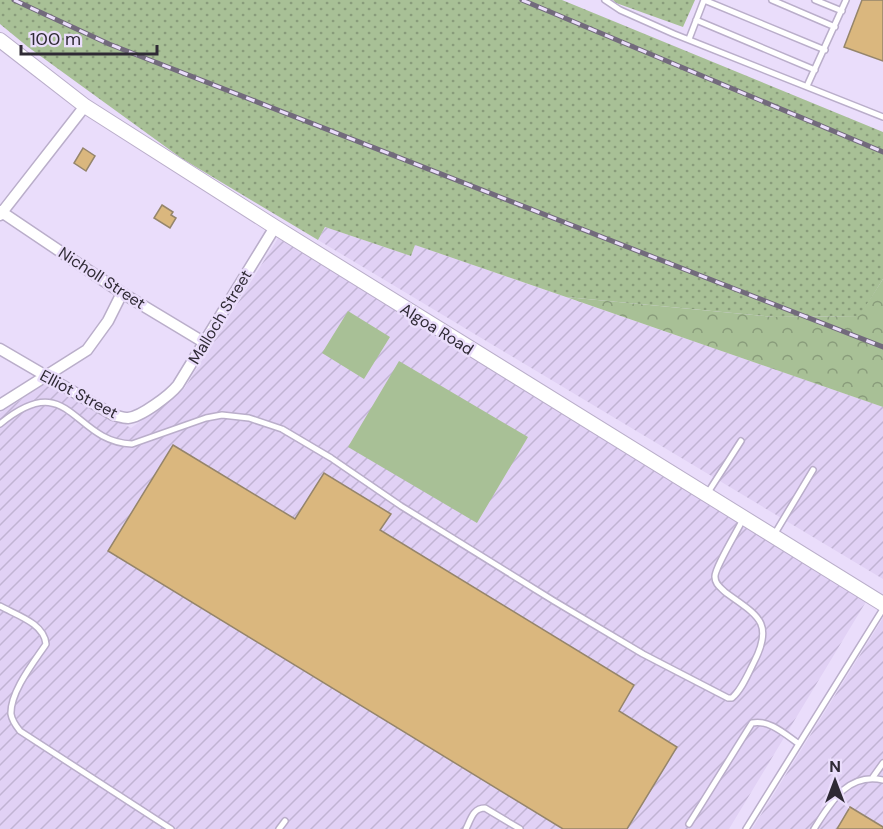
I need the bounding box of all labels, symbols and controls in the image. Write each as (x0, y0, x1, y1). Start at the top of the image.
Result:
scale bar (21, 18, 158, 56)
text: 100 m (30, 27, 81, 51)
street label: Nicholl Street (55, 242, 149, 314)
street label: Malloch Street (184, 266, 256, 368)
street label: Algoa Road (396, 298, 478, 360)
street label: Elliot Street (37, 365, 121, 423)
north arrow (805, 751, 865, 811)
text: N (829, 756, 841, 777)

